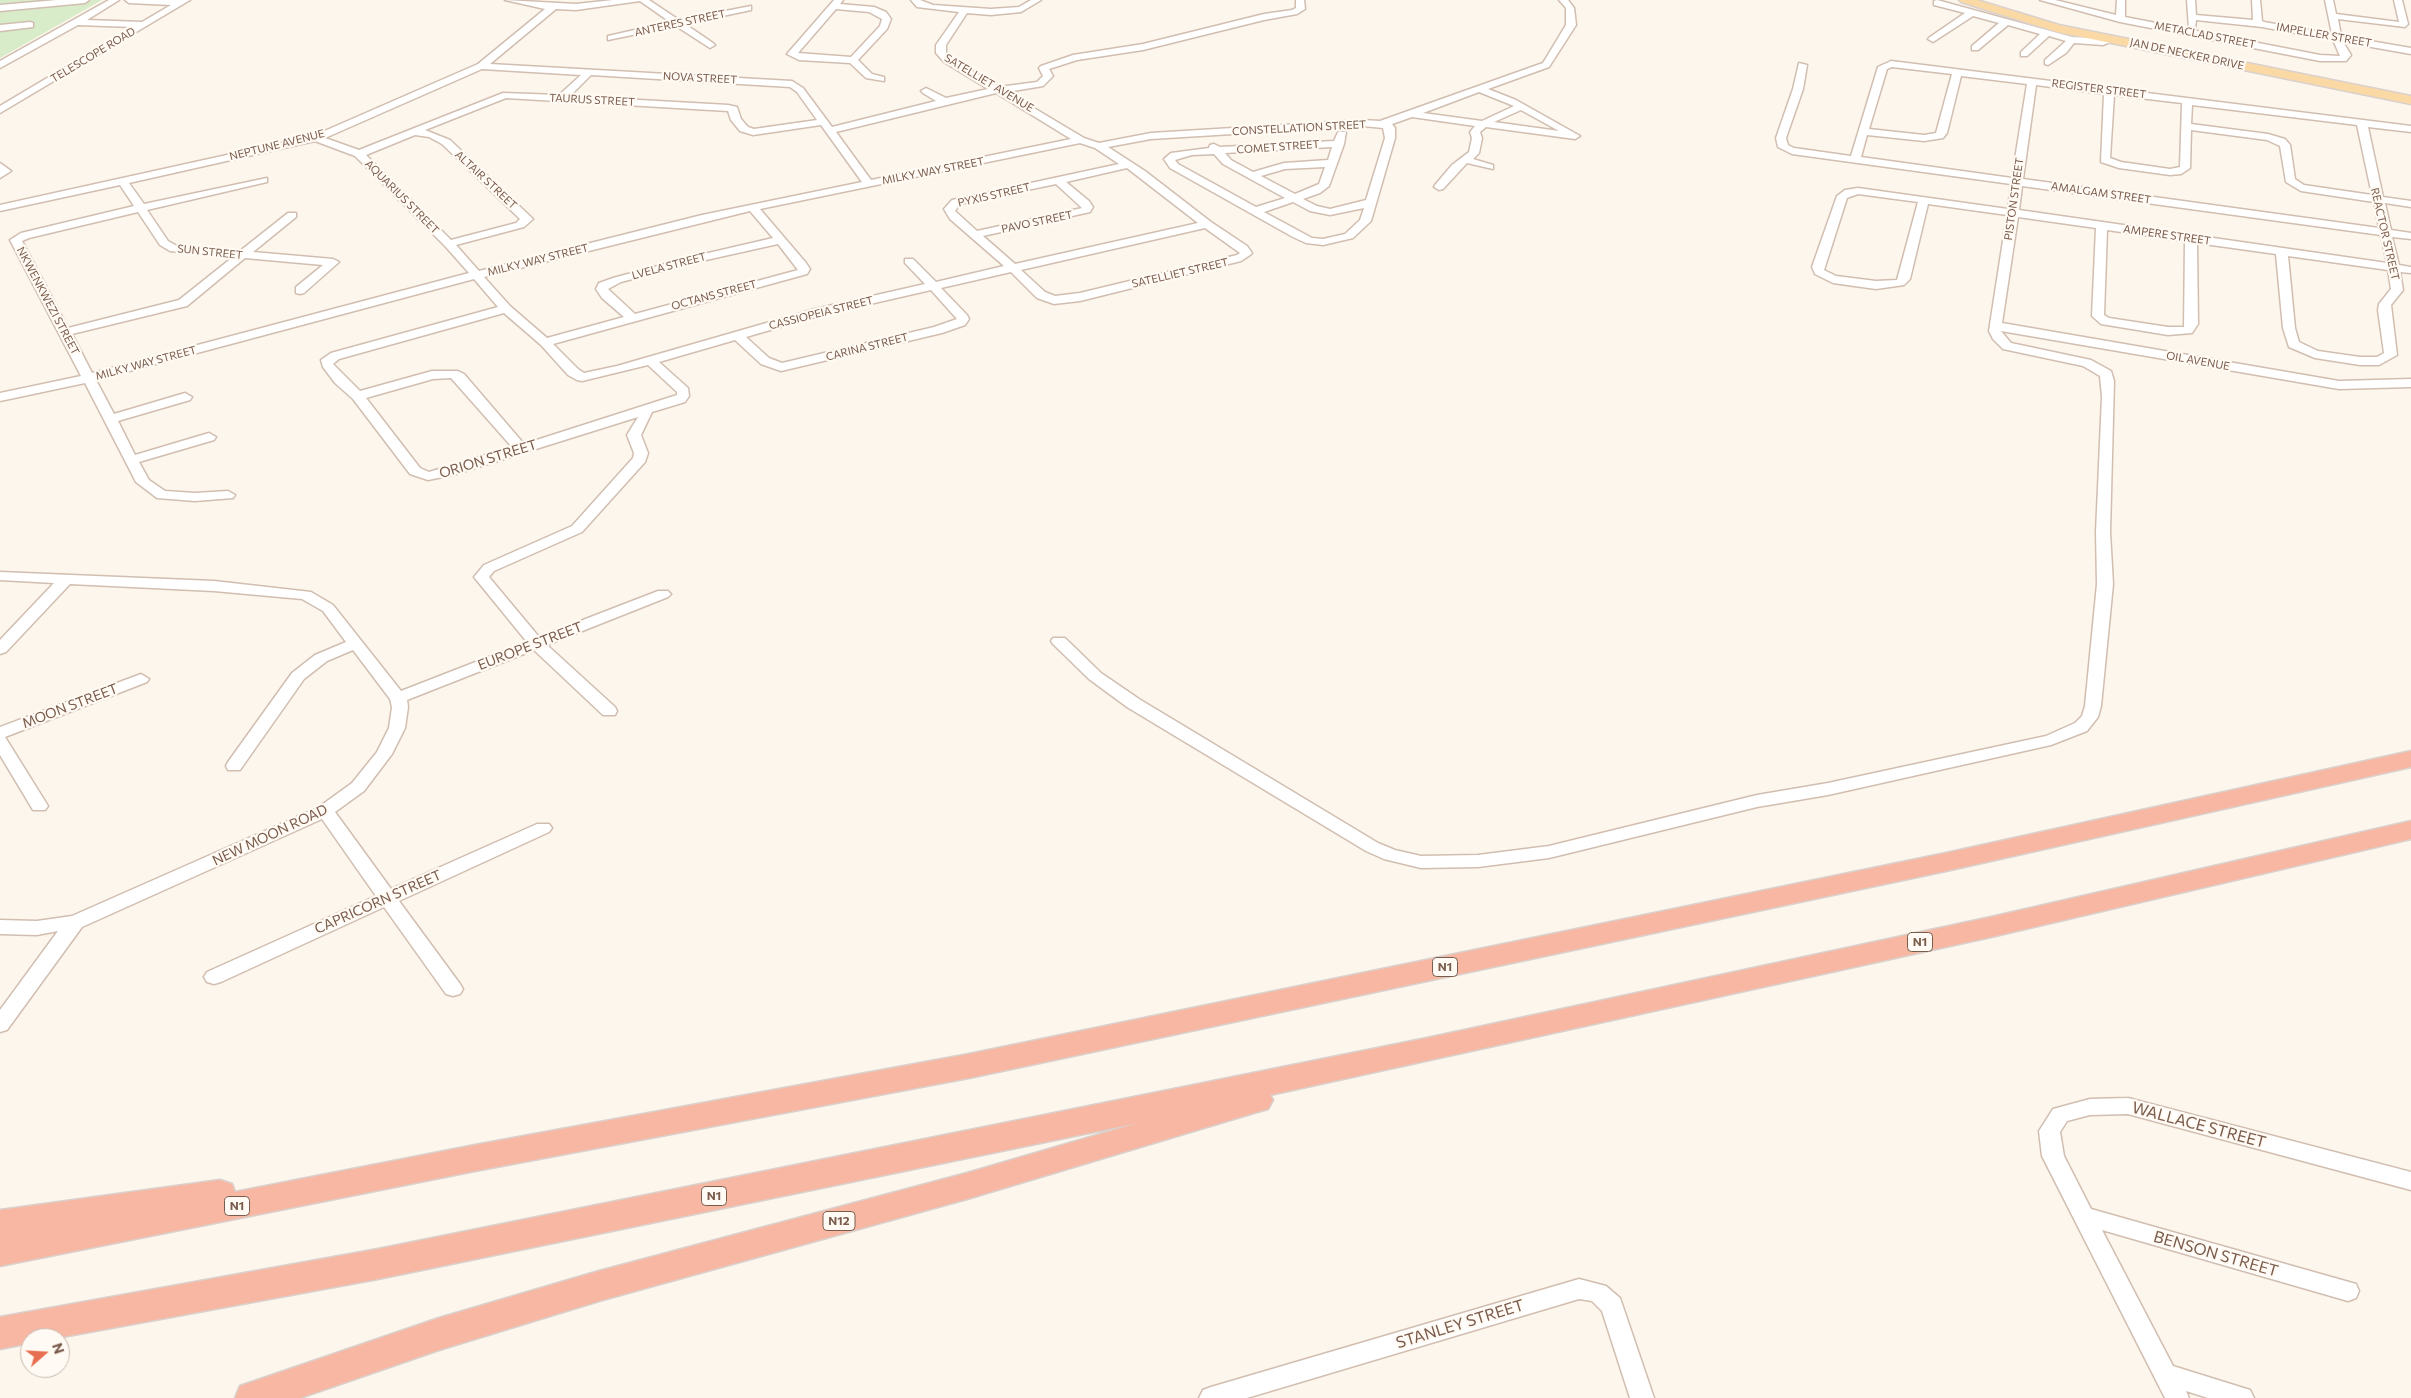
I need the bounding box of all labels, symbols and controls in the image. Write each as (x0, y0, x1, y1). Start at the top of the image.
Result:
street label: ANTERES STREET (633, 7, 727, 39)
street label: METACLAD STREET (2153, 19, 2257, 51)
street label: IMPELLER STREET (2275, 20, 2373, 50)
street label: TELESCOPE ROAD (48, 25, 138, 85)
street label: JAN DE NECKER DRIVE (2129, 35, 2245, 73)
street label: SATELLIET AVENUE (942, 51, 1036, 115)
street label: NOVA STREET (663, 69, 737, 87)
street label: REGISTER STREET (2051, 77, 2147, 101)
street label: TAURUS STREET (549, 91, 635, 109)
street label: CONSTELLATION STREET (1232, 118, 1366, 138)
street label: NEPTUNE AVENUE (228, 127, 326, 163)
street label: COMET STREET (1236, 138, 1320, 156)
street label: ALTAIR STREET (452, 148, 520, 212)
street label: MILKY WAY STREET (881, 155, 985, 187)
street label: AQUARIUS STREET (362, 157, 442, 237)
street label: PISTON STREET (2002, 157, 2026, 241)
street label: AMALGAM STREET (2050, 179, 2152, 207)
street label: PYXIS STREET (957, 180, 1031, 210)
street label: REACTOR STREET (2368, 186, 2402, 282)
street label: PAVO STREET (1000, 208, 1074, 236)
street label: AMPERE STREET (2122, 222, 2212, 248)
street label: MILKY WAY STREET (486, 241, 590, 279)
street label: SUN STREET (177, 242, 243, 262)
street label: NKWENKWEZI STREET (14, 245, 82, 357)
street label: LVELA STREET (630, 250, 708, 282)
street label: SATELLIET STREET (1130, 255, 1230, 291)
street label: OCTANS STREET (670, 277, 758, 313)
street label: CASSIOPEIA STREET (767, 294, 875, 332)
street label: CARINA STREET (824, 330, 910, 364)
street label: MILKY WAY STREET (94, 343, 198, 383)
street label: OIL AVENUE (2165, 349, 2231, 373)
street label: ORION STREET (437, 436, 539, 482)
street label: EUROPE STREET (475, 618, 585, 674)
street label: MOON STREET (20, 680, 120, 732)
street label: NEW MOON ROAD (210, 801, 330, 869)
street label: CAPRICORN STREET (312, 866, 444, 938)
road number: N1 (1908, 932, 1932, 952)
road number: N1 (1432, 958, 1458, 976)
street label: WALLACE STREET (2130, 1098, 2268, 1152)
road number: N1 (702, 1186, 726, 1206)
road number: N1 (224, 1196, 250, 1216)
road number: N12 (823, 1212, 855, 1230)
street label: BENSON STREET (2151, 1227, 2281, 1281)
street label: STANLEY STREET (1394, 1295, 1526, 1353)
north arrow (20, 1328, 70, 1378)
text: N (49, 1341, 68, 1356)

